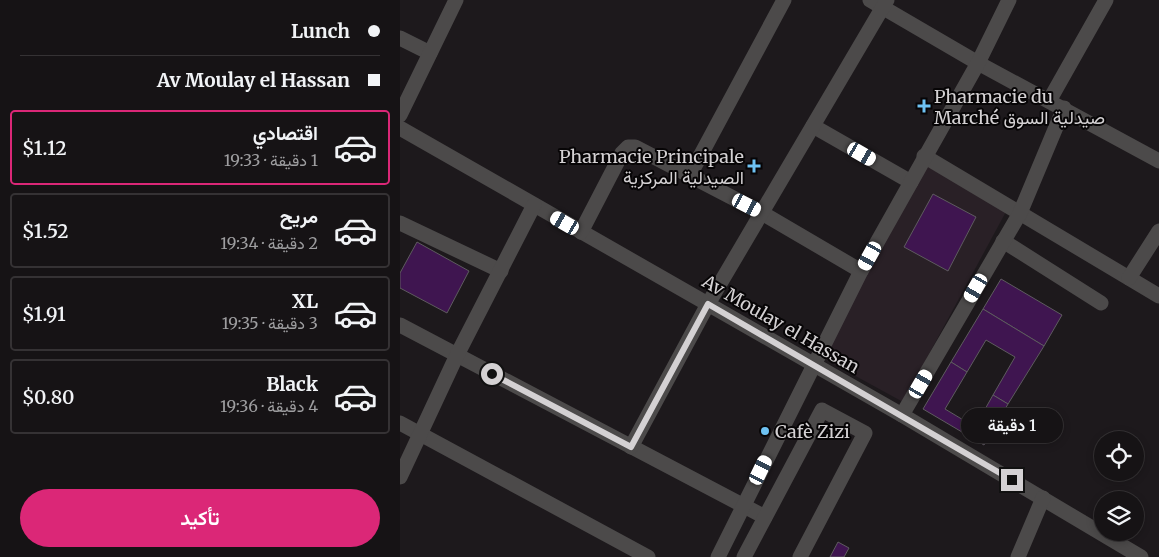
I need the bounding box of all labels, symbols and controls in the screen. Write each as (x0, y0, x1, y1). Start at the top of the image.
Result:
text: Lunch (291, 19, 350, 43)
text: Av Moulay el Hassan (157, 68, 350, 92)
place label: Pharmacie du Marché صيدلية السوق (934, 85, 1105, 129)
marker: Pharmacie du Marché صيدلية السوق (918, 100, 930, 112)
text: اقتصادي (253, 121, 318, 145)
icon: car (333, 125, 378, 170)
text: $1.12 (22, 136, 67, 160)
car (845, 140, 878, 168)
place label: Pharmacie Principale الصيدلية المركزية (559, 145, 744, 189)
text: 1 دقيقة · 19:33 (224, 150, 318, 170)
marker: Pharmacie Principale الصيدلية المركزية (748, 160, 760, 172)
car (730, 192, 763, 218)
text: مريح (280, 204, 318, 228)
icon: car (333, 208, 378, 253)
car (548, 209, 581, 237)
text: $1.52 (22, 219, 69, 243)
text: 2 دقيقة · 19:34 (220, 233, 318, 253)
car (856, 239, 883, 273)
street label: Av Moulay el Hassan (697, 269, 864, 378)
car (962, 271, 989, 305)
text: XL (292, 289, 318, 313)
icon: car (333, 291, 378, 336)
text: $1.91 (22, 302, 66, 326)
text: 3 دقيقة · 19:35 (222, 313, 318, 333)
route start (481, 363, 503, 385)
car (907, 367, 934, 401)
text: Black (266, 372, 318, 396)
icon: car (333, 374, 378, 419)
text: $0.80 (22, 385, 75, 409)
text: 4 دقيقة · 19:36 (220, 396, 318, 416)
callout: 1 دقيقة (961, 408, 1063, 442)
text: 1 دقيقة (988, 415, 1036, 435)
place label: Cafè Zizi (775, 420, 850, 443)
marker: Cafè Zizi (759, 425, 771, 437)
map controls (1094, 431, 1144, 541)
button: locate (1094, 431, 1144, 481)
car (747, 453, 774, 487)
route end (1001, 469, 1023, 491)
button: تأكيد (20, 489, 380, 547)
button: layers (1094, 491, 1144, 541)

